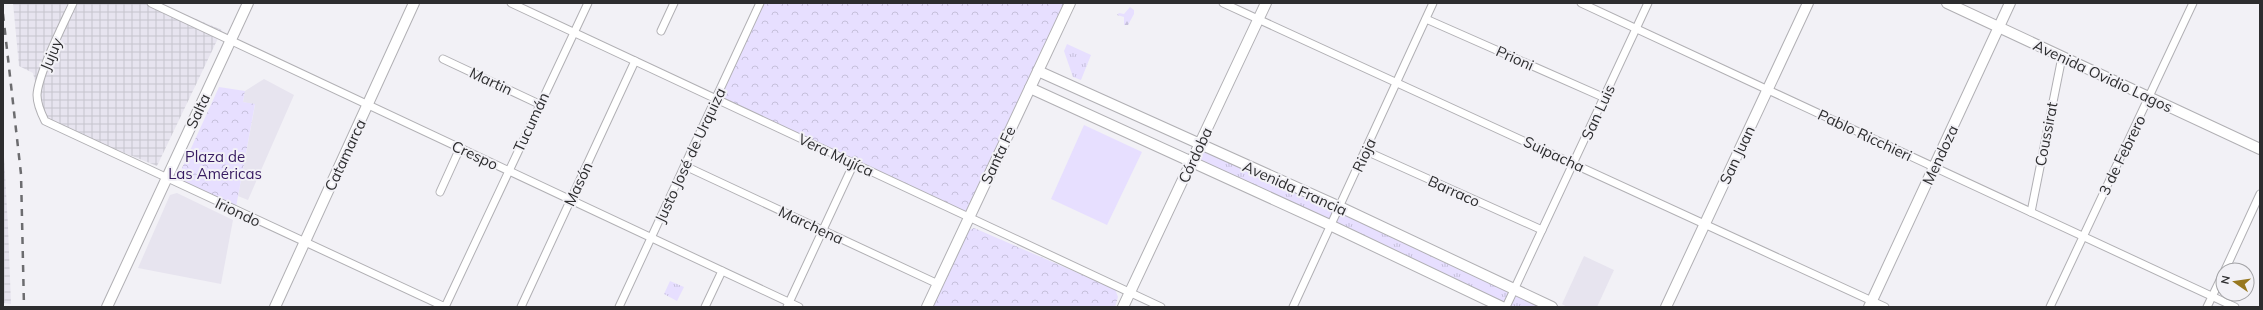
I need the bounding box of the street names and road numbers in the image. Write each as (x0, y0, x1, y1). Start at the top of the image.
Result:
street label: Jujuy (36, 35, 66, 73)
street label: Avenida Ovidio Lagos (2030, 35, 2176, 117)
street label: Prioni (1493, 41, 1537, 75)
street label: Martin (466, 63, 516, 99)
street label: San Luis (1577, 81, 1619, 143)
street label: Justo José de Urquiza (650, 84, 730, 226)
street label: Tucumán (509, 89, 553, 155)
street label: Salta (182, 91, 214, 131)
street label: Coussirat (2030, 100, 2062, 168)
street label: Pablo Ricchieri (1815, 105, 1915, 165)
street label: 3 de Febrero (2094, 112, 2150, 198)
street label: Catamarca (320, 116, 370, 194)
street label: Mendoza (1918, 122, 1962, 188)
street label: Santa Fe (976, 123, 1020, 187)
street label: San Juan (1715, 123, 1759, 187)
street label: Córdoba (1174, 124, 1216, 186)
street label: Vera Mujíca (795, 129, 877, 181)
street label: Suipacha (1521, 132, 1587, 176)
street label: Rioja (1348, 135, 1380, 175)
street label: Crespo (449, 136, 501, 174)
street label: Avenida Francia (1240, 156, 1350, 220)
street label: Masón (560, 159, 596, 209)
street label: Barraco (1425, 171, 1483, 211)
street label: Iriondo (212, 193, 264, 231)
street label: Marchena (776, 202, 846, 248)

